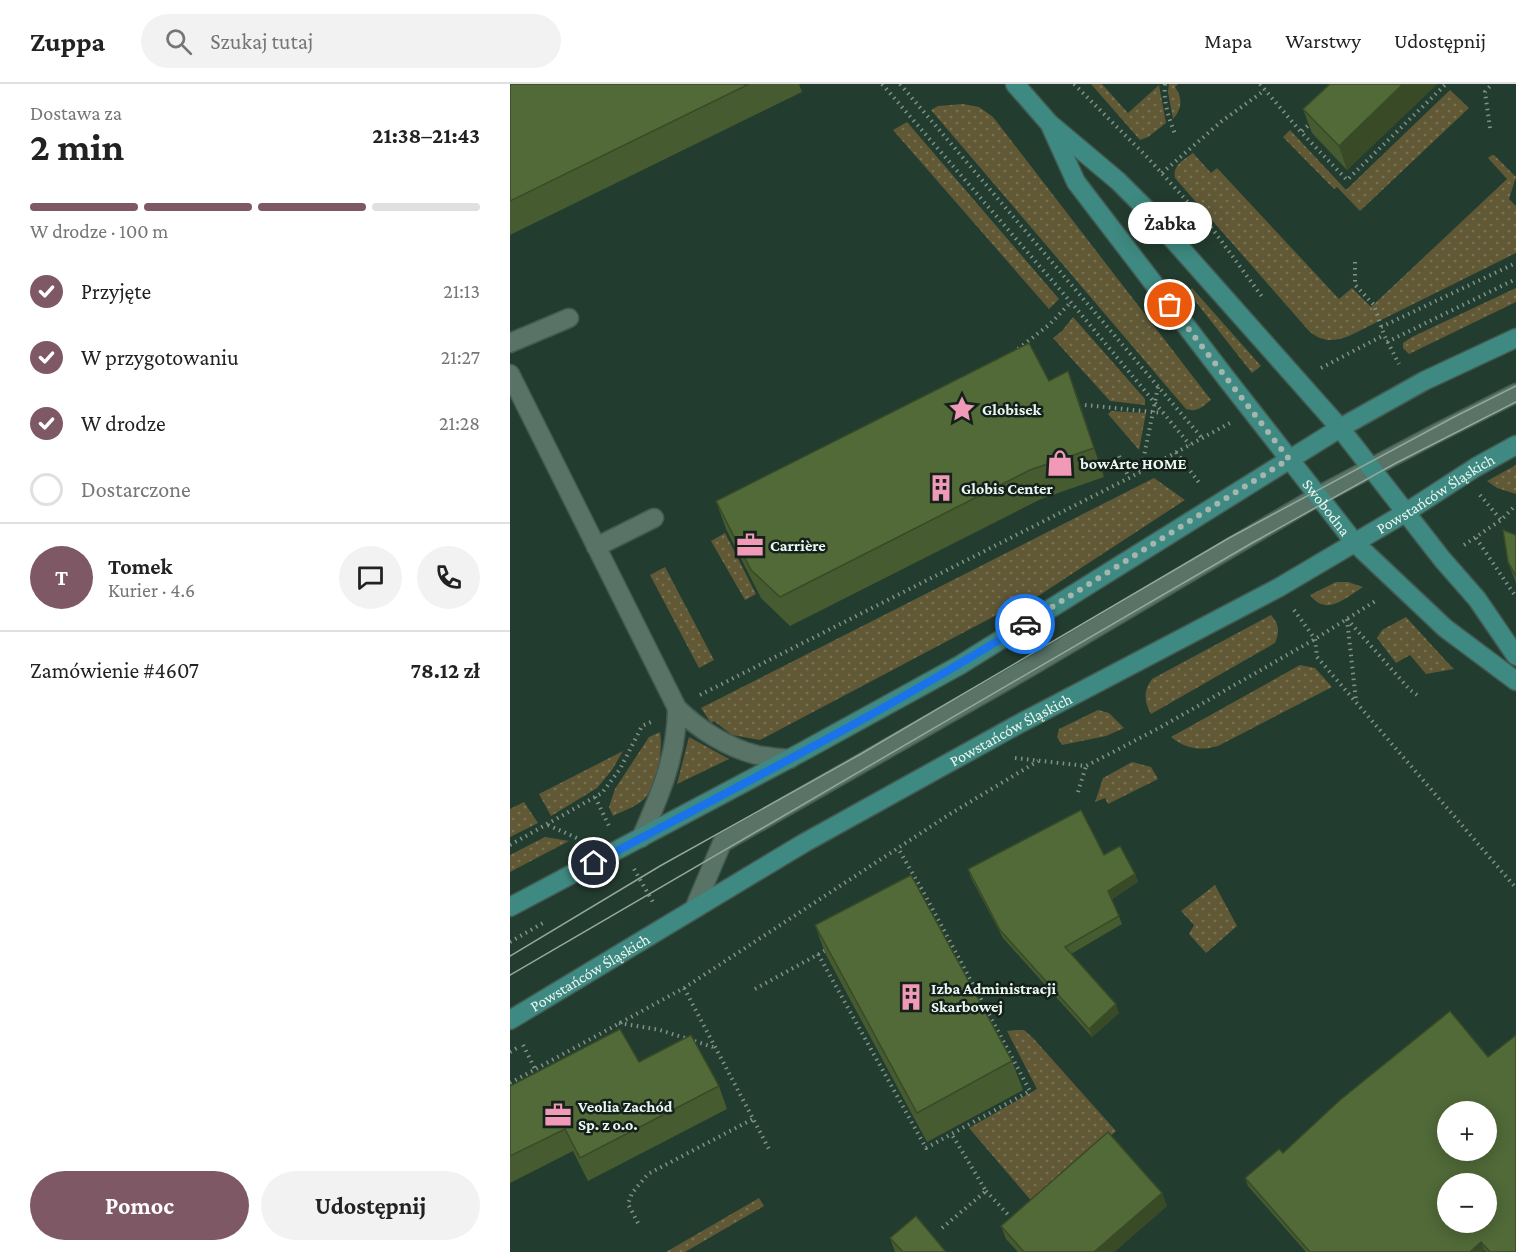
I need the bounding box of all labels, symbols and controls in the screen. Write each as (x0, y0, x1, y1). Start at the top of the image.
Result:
search box (141, 14, 561, 68)
icon: search (162, 25, 195, 58)
text: Zuppa (30, 26, 105, 57)
text: Szukaj tutaj (210, 29, 313, 54)
text: Mapa (1204, 29, 1252, 53)
text: Warstwy (1285, 29, 1361, 53)
text: Udostępnij (1394, 29, 1486, 53)
text: Dostawa za (30, 102, 122, 124)
text: 21:38–21:43 (372, 123, 480, 148)
text: 2 min (30, 125, 124, 168)
callout: Żabka (1128, 203, 1212, 245)
text: Żabka (1144, 212, 1196, 234)
text: W drodze · 100 m (30, 220, 168, 242)
icon: check (30, 275, 63, 308)
text: Przyjęte (81, 279, 151, 304)
pin (1144, 279, 1195, 330)
text: 21:13 (443, 280, 480, 302)
icon: bag (1153, 288, 1186, 321)
icon: check (30, 341, 63, 374)
text: W przygotowaniu (81, 345, 239, 370)
text: 21:27 (441, 346, 480, 368)
place icon: Globisek (947, 394, 977, 424)
place label: Globisek (982, 401, 1042, 418)
icon: check (30, 407, 63, 440)
text: W drodze (81, 411, 166, 436)
text: 21:28 (439, 412, 480, 434)
shop icon: bowArte HOME (1045, 448, 1075, 478)
street label: Powstańców Śląskich (1373, 450, 1498, 537)
place label: bowArte HOME (1079, 455, 1187, 472)
building icon: Globis Center (926, 473, 956, 503)
street label: Swobodna (1299, 476, 1354, 540)
text: Dostarczone (81, 477, 191, 502)
place label: Globis Center (961, 480, 1054, 497)
office icon: Carrière (735, 530, 765, 560)
place label: Carrière (770, 537, 826, 554)
button: chat (339, 546, 402, 609)
button: phone (417, 546, 480, 609)
text: Tomek (108, 554, 173, 579)
text: T (55, 565, 68, 590)
text: Kurier · 4.6 (108, 579, 195, 601)
courier (995, 594, 1055, 654)
icon: car (1009, 608, 1042, 641)
text: Zamówienie #4607 (30, 658, 199, 683)
text: 78.12 zł (411, 658, 480, 683)
street label: Powstańców Śląskich (947, 690, 1075, 770)
pin (568, 837, 619, 888)
icon: home (577, 846, 610, 879)
street label: Powstańców Śląskich (527, 930, 653, 1015)
place label: Izba Administracji Skarbowej (931, 980, 1056, 1016)
building icon: Izba Administracji Skarbowej (896, 982, 926, 1012)
place label: Veolia Zachód Sp. z o.o. (577, 1098, 673, 1133)
office icon: Veolia Zachód Sp. z o.o. (543, 1100, 573, 1130)
map controls (1437, 1101, 1497, 1233)
button: + (1437, 1101, 1497, 1161)
button: Pomoc (30, 1171, 249, 1240)
button: Udostępnij (261, 1171, 480, 1240)
button: − (1437, 1173, 1497, 1233)

